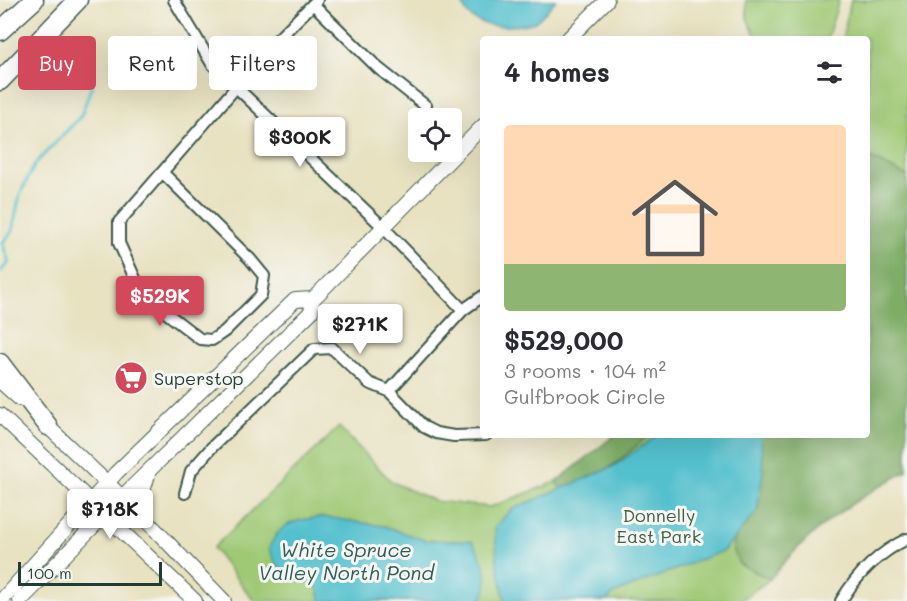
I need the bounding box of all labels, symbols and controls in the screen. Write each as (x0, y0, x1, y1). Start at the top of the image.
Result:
chip: Buy (18, 36, 96, 90)
chip: Rent (108, 36, 197, 90)
chip: Filters (209, 36, 317, 90)
text: 4 homes (504, 55, 610, 89)
icon: filters (813, 56, 846, 89)
map controls (408, 108, 462, 162)
button: locate (408, 108, 462, 162)
pin: $300K (258, 117, 342, 168)
text: $300K (268, 123, 332, 149)
icon: home (621, 164, 729, 272)
pin: $529K (118, 276, 202, 327)
text: $529K (130, 282, 190, 308)
pin: $271K (318, 304, 402, 355)
text: $271K (332, 310, 388, 336)
text: $529,000 (504, 323, 624, 357)
text: 3 rooms · 104 m² (504, 357, 666, 383)
supermarket icon: Superstop (113, 360, 149, 396)
place label: Superstop (154, 366, 244, 390)
text: Gulfbrook Circle (504, 383, 666, 409)
pin: $718K (68, 489, 152, 540)
text: $718K (81, 495, 139, 521)
park label: Donnelly East Park (617, 503, 701, 548)
water label: White Spruce Valley North Pond (258, 536, 435, 585)
scale bar (18, 559, 162, 586)
text: 100 m (27, 562, 72, 583)

